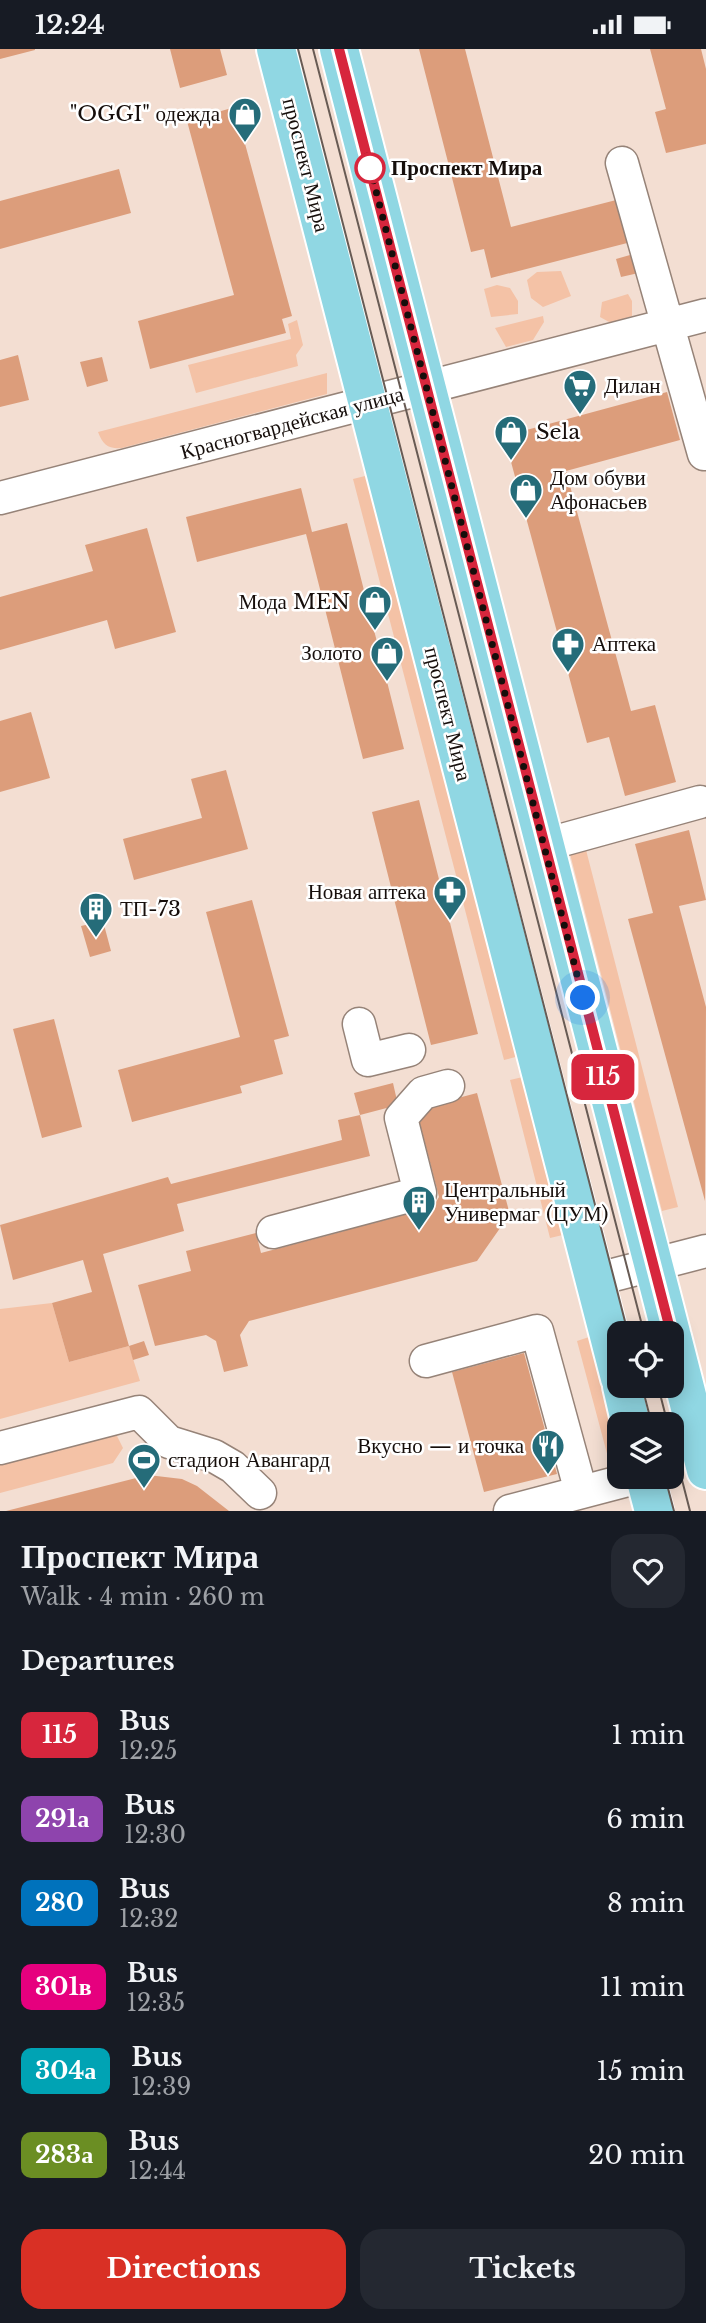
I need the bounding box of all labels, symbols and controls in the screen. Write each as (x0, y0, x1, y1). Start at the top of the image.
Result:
text: 12:24 (35, 9, 105, 41)
shop icon: "OGGI" одежда (226, 95, 264, 144)
street label: проспект Мира (277, 95, 335, 236)
place label: "OGGI" одежда (70, 101, 221, 127)
marker: Проспект Мира (355, 153, 385, 183)
place label: Проспект Мира (391, 155, 543, 181)
supermarket icon: Дилан (561, 367, 599, 416)
place label: Дилан (604, 373, 661, 399)
street label: Красногвардейская улица (178, 381, 407, 465)
shop icon: Sela (492, 413, 530, 462)
place label: Sela (536, 419, 580, 445)
place label: Дом обуви Афонасьев (550, 465, 647, 515)
shop icon: Дом обуви Афонасьев (507, 471, 545, 520)
shop icon: Мода MEN (356, 583, 394, 632)
place label: Мода MEN (239, 589, 350, 615)
pharmacy icon: Аптека (549, 625, 587, 674)
place label: Аптека (592, 631, 657, 657)
shop icon: Золото (368, 634, 406, 683)
place label: Золото (301, 640, 362, 666)
street label: проспект Мира (419, 644, 477, 785)
pharmacy icon: Новая аптека (431, 873, 469, 922)
place label: Новая аптека (308, 879, 427, 905)
building icon: ТП-73 (77, 890, 115, 939)
place label: ТП-73 (120, 896, 181, 922)
your location (565, 980, 600, 1015)
line badge: 115 (563, 1054, 643, 1100)
text: 115 (585, 1062, 621, 1091)
place label: Центральный Универмаг (ЦУМ) (444, 1177, 609, 1227)
building icon: Центральный Универмаг (ЦУМ) (400, 1183, 438, 1232)
map controls (607, 1321, 684, 1489)
button: locate (607, 1321, 684, 1398)
button: layers (607, 1412, 684, 1489)
restaurant icon: Вкусно — и точка (529, 1427, 567, 1476)
place label: Вкусно — и точка (357, 1433, 525, 1459)
sports icon: стадион Авангард (125, 1441, 163, 1490)
place label: стадион Авангард (168, 1447, 330, 1473)
button: heart (611, 1534, 685, 1608)
text: Проспект Мира (21, 1536, 259, 1577)
text: Walk · 4 min · 260 m (21, 1583, 265, 1611)
text: Departures (21, 1645, 175, 1677)
text: Bus (119, 1705, 170, 1737)
text: 1 min (611, 1719, 685, 1751)
text: 115 (42, 1720, 77, 1749)
text: 12:25 (119, 1737, 177, 1765)
text: Bus (124, 1789, 175, 1821)
text: 6 min (606, 1803, 685, 1835)
text: 291а (35, 1804, 89, 1833)
text: 12:30 (124, 1821, 186, 1849)
text: Bus (119, 1873, 170, 1905)
text: 8 min (607, 1887, 685, 1919)
text: 280 (35, 1888, 84, 1917)
text: 12:32 (119, 1905, 178, 1933)
text: Bus (127, 1957, 178, 1989)
text: 11 min (600, 1971, 685, 2003)
text: 301в (35, 1972, 92, 2001)
text: 12:35 (127, 1989, 185, 2017)
text: Bus (131, 2041, 182, 2073)
text: 15 min (596, 2055, 685, 2087)
text: 304а (35, 2056, 96, 2085)
text: 12:39 (131, 2073, 191, 2101)
text: Bus (128, 2125, 179, 2157)
text: 20 min (588, 2139, 685, 2171)
text: 283а (35, 2140, 93, 2169)
text: 12:44 (128, 2157, 186, 2185)
button: Directions (21, 2229, 346, 2309)
button: Tickets (360, 2229, 685, 2309)

